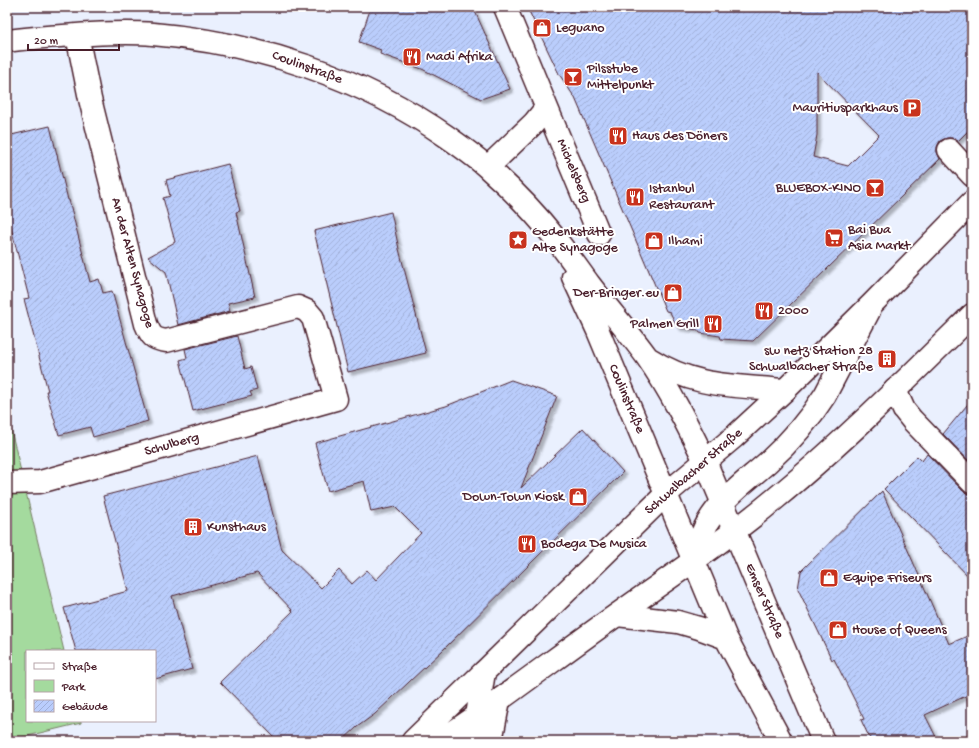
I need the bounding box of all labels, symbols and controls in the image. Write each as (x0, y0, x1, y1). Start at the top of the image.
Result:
shop icon: Leguano (531, 17, 553, 39)
place label: Leguano (556, 20, 605, 37)
scale bar (28, 26, 119, 52)
text: 20 m (34, 35, 59, 49)
restaurant icon: Madi Afrika (401, 46, 423, 68)
street label: Coulinstraße (270, 47, 345, 89)
place label: Madi Afrika (426, 49, 494, 66)
place label: Pilsstube Mittelpunkt (586, 61, 655, 94)
bar icon: Pilsstube Mittelpunkt (562, 66, 584, 88)
parking icon: Mauritiusparkhaus (901, 97, 923, 119)
place label: Mauritiusparkhaus (793, 100, 899, 117)
restaurant icon: Haus des Döners (607, 125, 629, 147)
place label: Haus des Döners (632, 128, 728, 145)
street label: Michelsberg (552, 136, 594, 206)
bar icon: BLUEBOX-KINO (864, 177, 886, 199)
place label: BLUEBOX-KINO (775, 180, 862, 197)
place label: Istanbul Restaurant (649, 181, 715, 214)
restaurant icon: Istanbul Restaurant (624, 186, 646, 208)
street label: An der Alten Synagoge (106, 196, 158, 331)
place label: Bai Bua Asia Markt (847, 222, 911, 255)
place label: Gedenkstätte Alte Synagoge (532, 224, 619, 257)
supermarket icon: Bai Bua Asia Markt (823, 227, 845, 249)
place icon: Gedenkstätte Alte Synagoge (507, 229, 529, 251)
shop icon: Ilhami (643, 230, 665, 252)
place label: Ilhami (668, 233, 703, 250)
shop icon: Der-Bringer.eu (662, 282, 684, 304)
place label: Der-Bringer.eu (572, 285, 659, 302)
restaurant icon: 2000 (753, 300, 775, 322)
place label: 2000 (778, 303, 809, 320)
restaurant icon: Palmen Grill (702, 313, 724, 335)
place label: Palmen Grill (629, 316, 699, 333)
place label: sw netz Station 28 Schwalbacher Straße (749, 343, 874, 376)
building icon: sw netz Station 28 Schwalbacher Straße (876, 348, 898, 370)
street label: Coulinstraße (604, 362, 648, 437)
street label: Schwalbacher Straße (642, 424, 747, 519)
street label: Schulberg (143, 429, 201, 461)
shop icon: Down-Town Kiosk (567, 486, 589, 508)
place label: Down-Town Kiosk (462, 489, 566, 506)
building icon: Kunsthaus (182, 516, 204, 538)
place label: Kunsthaus (207, 519, 267, 536)
restaurant icon: Bodega De Musica (516, 533, 538, 555)
place label: Bodega De Musica (540, 536, 648, 553)
street label: Emser Straße (741, 561, 788, 642)
shop icon: Equipe Friseurs (818, 567, 840, 589)
place label: Equipe Friseurs (843, 570, 932, 587)
shop icon: House of Queens (827, 619, 849, 641)
place label: House of Queens (852, 622, 947, 639)
legend (26, 650, 156, 722)
text: Straße (62, 661, 98, 675)
text: Park (61, 681, 87, 695)
text: Gebäude (62, 701, 108, 715)

